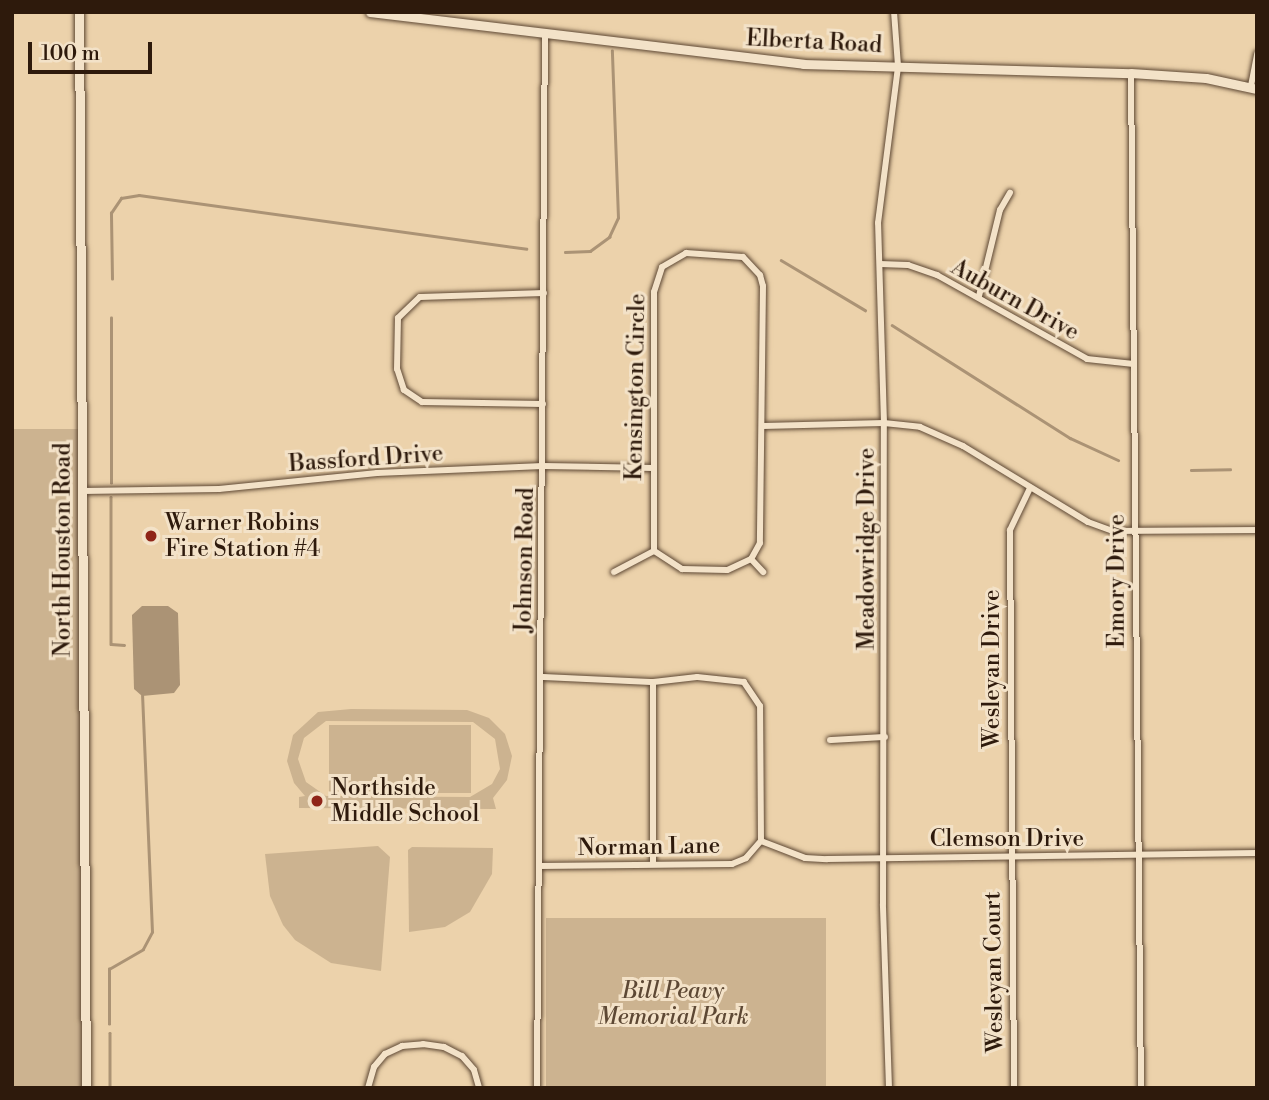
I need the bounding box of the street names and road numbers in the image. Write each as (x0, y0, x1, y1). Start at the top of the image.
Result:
street label: Elberta Road (745, 25, 883, 59)
street label: Auburn Drive (946, 253, 1084, 347)
street label: Kensington Circle (621, 293, 651, 481)
street label: Bassford Drive (288, 440, 444, 478)
street label: North Houston Road (49, 443, 77, 657)
street label: Meadowridge Drive (853, 448, 881, 650)
street label: Johnson Road (510, 487, 540, 633)
street label: Emory Drive (1103, 514, 1131, 648)
street label: Wesleyan Drive (978, 589, 1006, 749)
street label: Clemson Drive (930, 825, 1084, 853)
street label: Norman Lane (577, 832, 721, 862)
street label: Wesleyan Court (979, 891, 1009, 1053)

